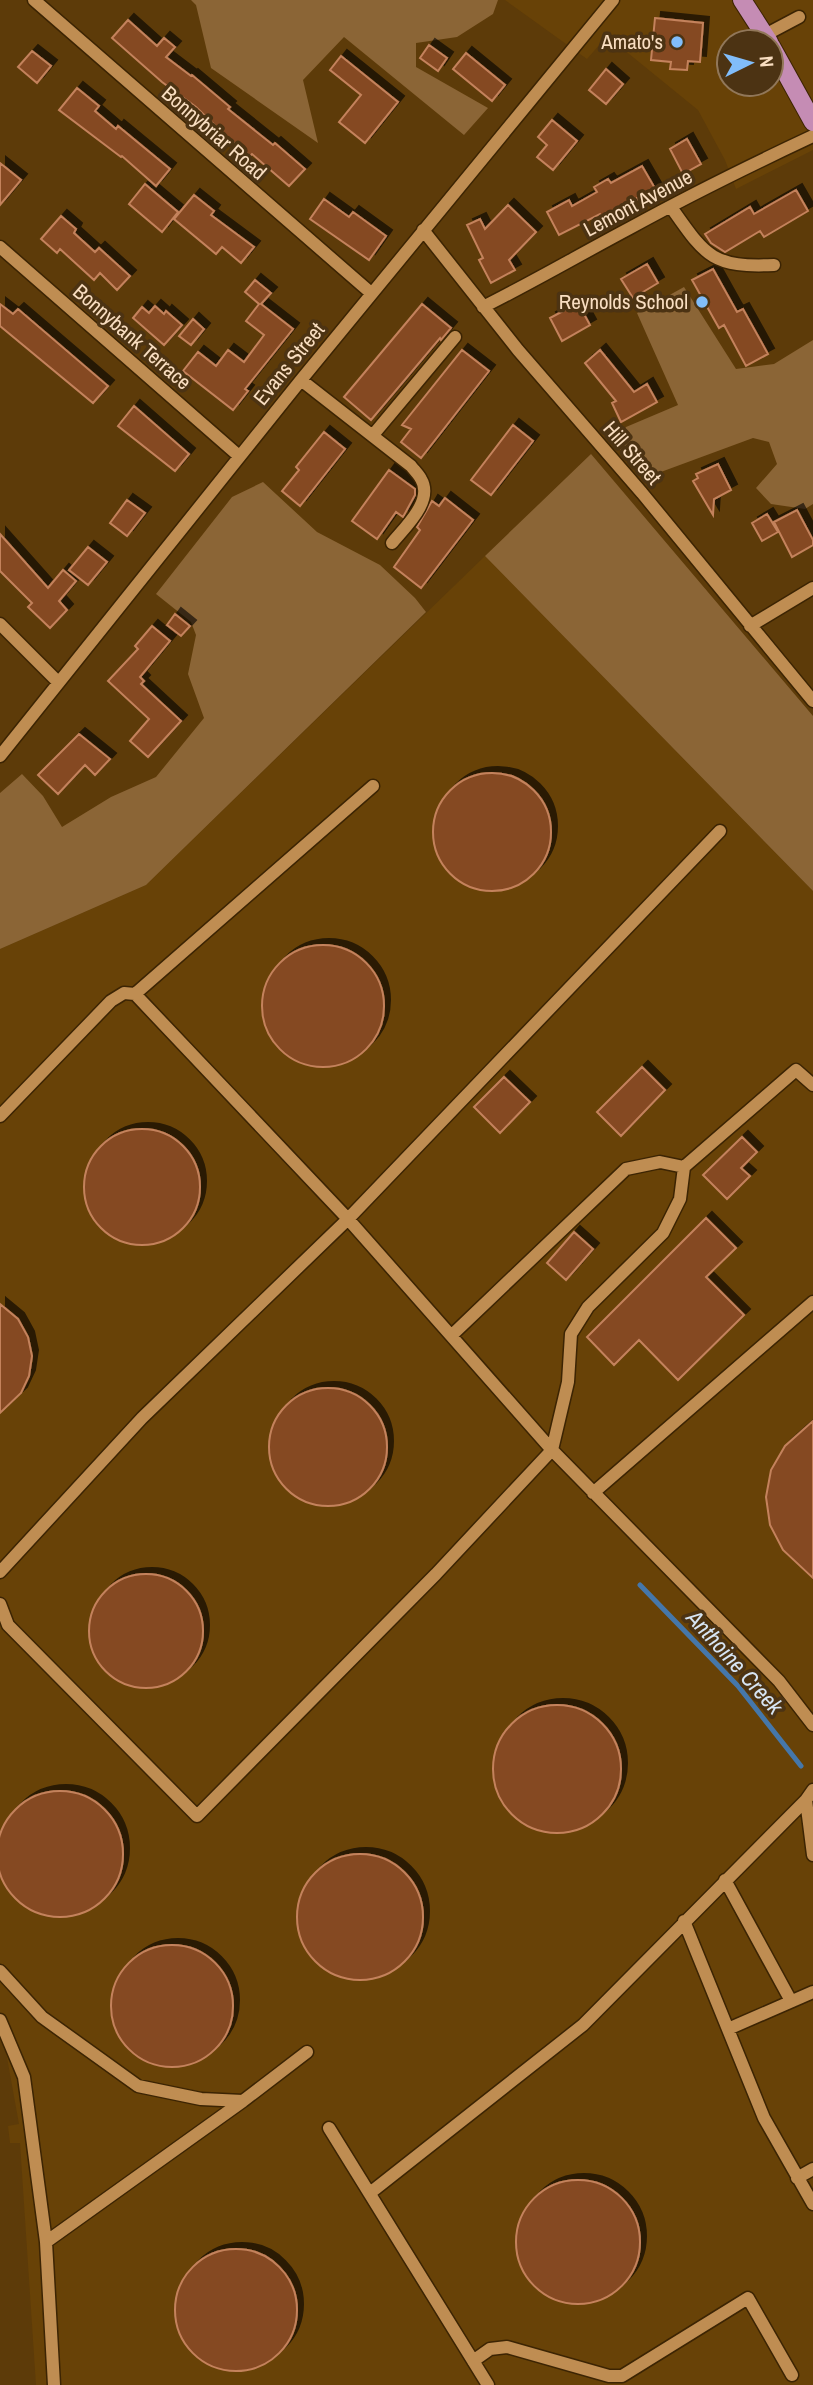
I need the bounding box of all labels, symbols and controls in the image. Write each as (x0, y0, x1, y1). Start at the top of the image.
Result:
place label: Amato's (600, 27, 663, 56)
north arrow (715, 28, 785, 98)
marker: Amato's (669, 34, 685, 50)
text: N (753, 55, 780, 68)
street label: Bonnybriar Road (156, 79, 273, 186)
street label: Lemont Avenue (578, 162, 697, 243)
street label: Bonnybank Terrace (67, 277, 198, 396)
place label: Reynolds School (559, 287, 688, 316)
marker: Reynolds School (694, 294, 710, 310)
street label: Evans Street (246, 316, 331, 411)
street label: Hill Street (597, 415, 668, 491)
water label: Anthoine Creek (679, 1602, 792, 1722)

